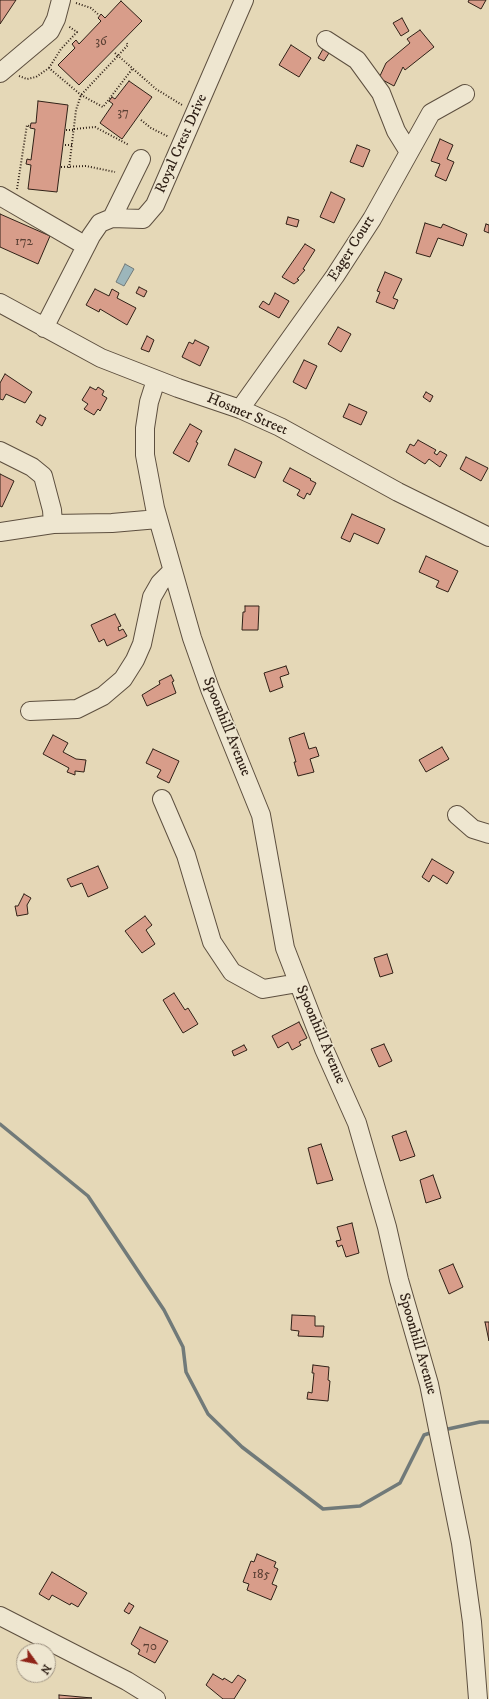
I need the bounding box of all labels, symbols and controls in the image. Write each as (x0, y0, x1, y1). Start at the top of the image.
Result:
house number: 36 (95, 34, 107, 50)
street label: Royal Crest Drive (152, 92, 212, 196)
house number: 37 (117, 105, 129, 121)
street label: Eager Court (325, 213, 379, 285)
house number: 172 (15, 234, 33, 250)
street label: Hosmer Street (204, 390, 290, 440)
street label: Spoonhill Avenue (198, 675, 254, 779)
street label: Spoonhill Avenue (291, 983, 349, 1087)
street label: Spoonhill Avenue (394, 1291, 440, 1397)
house number: 185 (252, 1567, 270, 1583)
house number: 70 (143, 1639, 157, 1655)
north arrow (16, 1643, 56, 1683)
text: N (37, 1661, 54, 1677)

